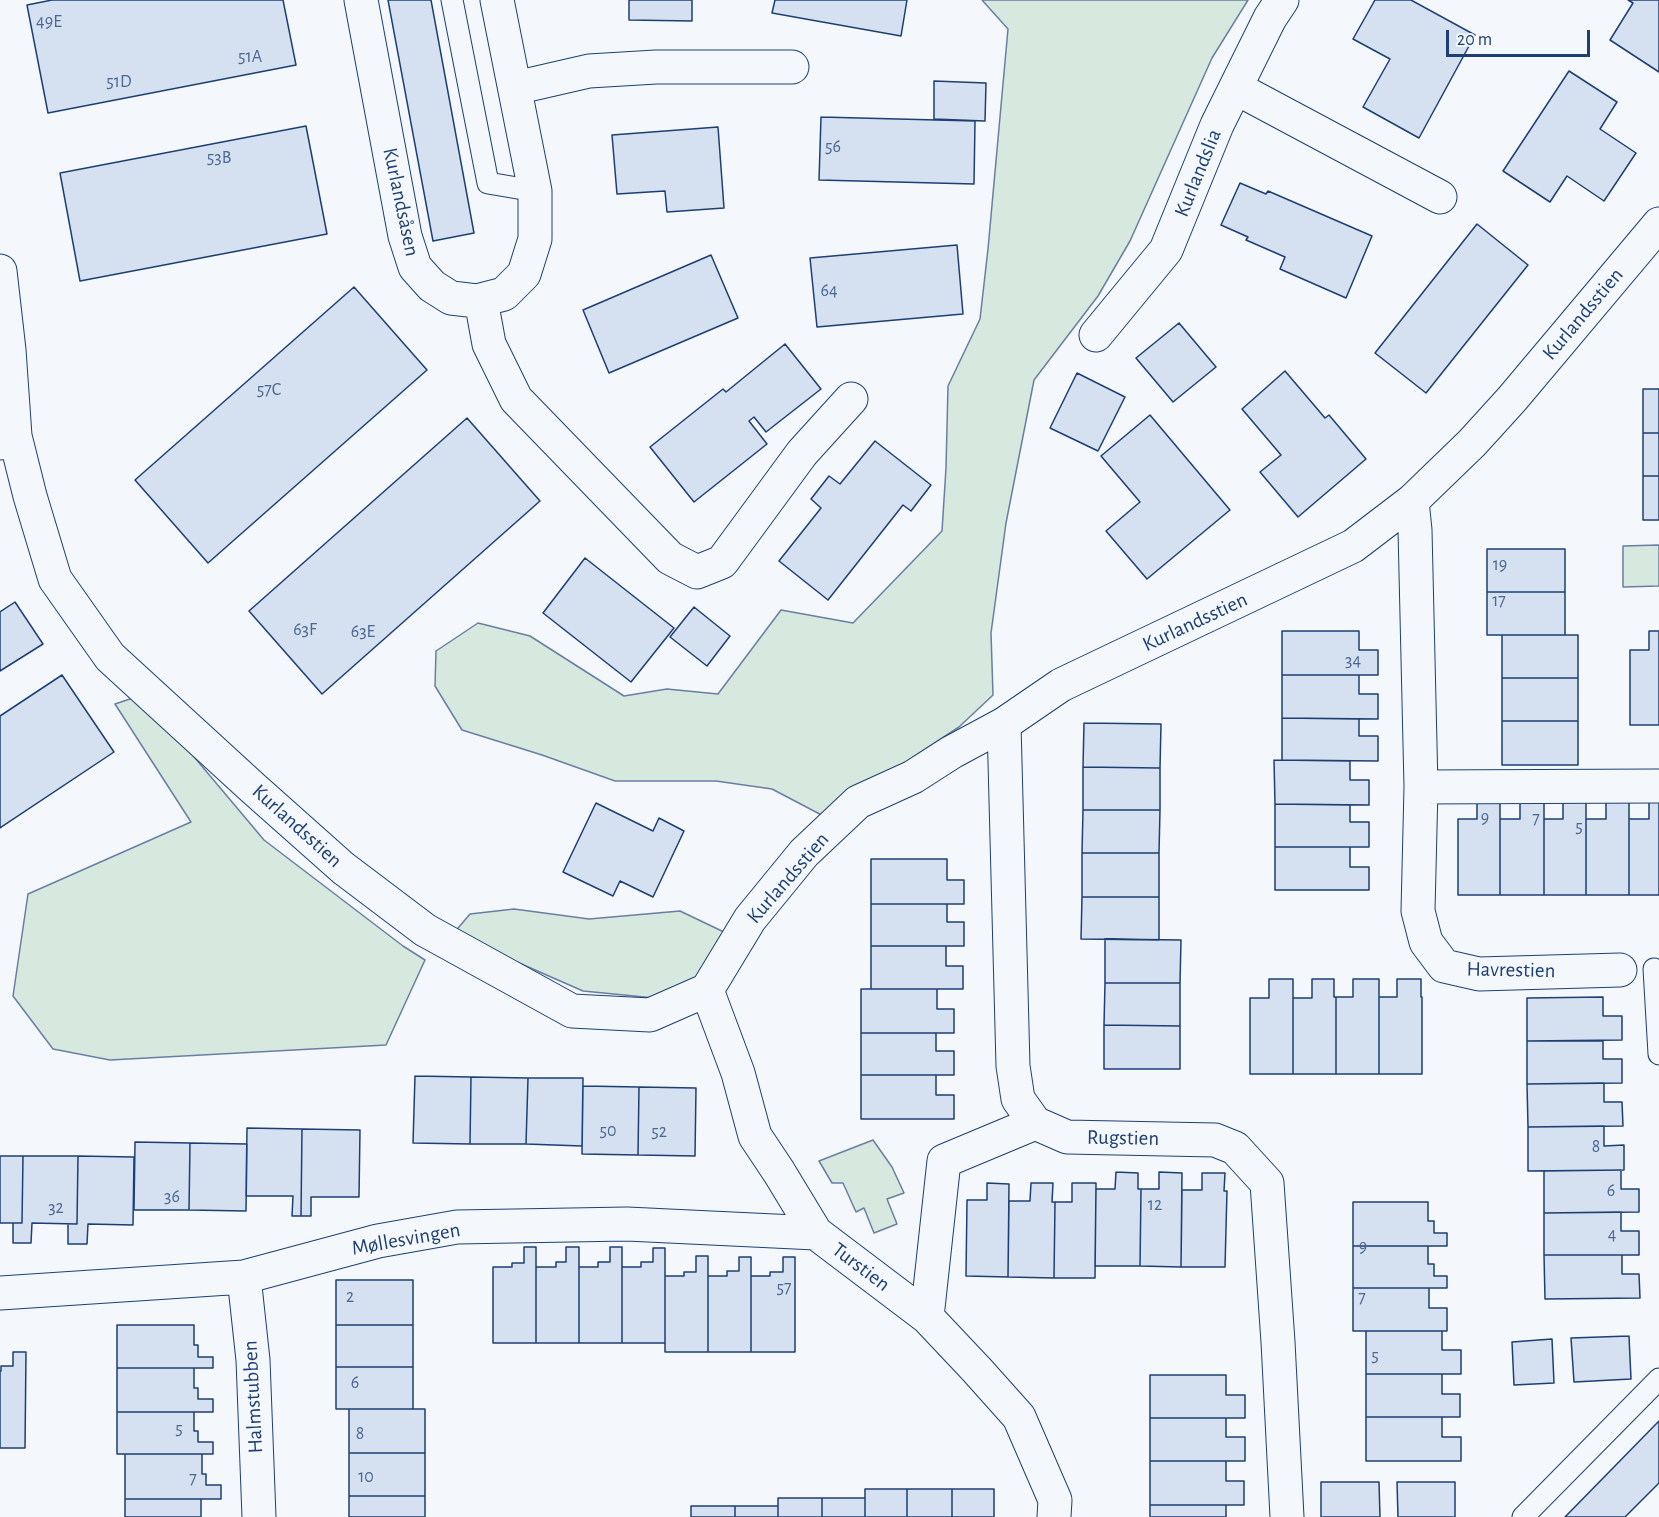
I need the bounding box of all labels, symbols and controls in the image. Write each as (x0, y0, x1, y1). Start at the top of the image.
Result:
house number: 49E (36, 11, 62, 33)
scale bar (1449, 18, 1593, 56)
text: 20 m (1457, 31, 1492, 49)
house number: 51A (238, 46, 262, 68)
house number: 51D (106, 71, 132, 93)
street label: Kurlandslia (1169, 125, 1227, 221)
house number: 56 (825, 136, 841, 158)
street label: Kurlandsåsen (377, 145, 425, 259)
house number: 53B (207, 147, 231, 169)
street label: Kurlandsstien (1537, 263, 1629, 365)
house number: 64 (820, 280, 838, 302)
house number: 57C (257, 379, 281, 401)
house number: 19 (1493, 554, 1507, 576)
street label: Kurlandsstien (1139, 587, 1251, 657)
house number: 17 (1492, 590, 1506, 612)
house number: 63F (293, 619, 317, 641)
house number: 63E (351, 621, 375, 643)
house number: 34 (1345, 650, 1361, 672)
street label: Kurlandsstien (247, 779, 347, 873)
house number: 9 (1481, 807, 1489, 829)
house number: 7 (1532, 808, 1540, 830)
house number: 5 (1575, 816, 1583, 838)
street label: Kurlandsstien (742, 827, 834, 929)
street label: Havrestien (1466, 957, 1556, 983)
house number: 50 (599, 1120, 617, 1142)
house number: 52 (651, 1121, 667, 1143)
street label: Rugstien (1087, 1125, 1159, 1151)
house number: 8 (1592, 1136, 1600, 1158)
house number: 6 (1607, 1180, 1615, 1202)
house number: 36 (164, 1186, 180, 1208)
house number: 12 (1148, 1194, 1162, 1216)
house number: 32 (48, 1197, 64, 1219)
street label: Møllesvingen (350, 1217, 462, 1261)
house number: 4 (1608, 1224, 1616, 1246)
house number: 9 (1359, 1236, 1367, 1258)
street label: Turstien (827, 1237, 895, 1297)
house number: 57 (776, 1277, 792, 1299)
house number: 2 (346, 1286, 354, 1308)
house number: 7 (1358, 1287, 1366, 1309)
street label: Halmstubben (237, 1340, 269, 1454)
house number: 5 (1371, 1345, 1379, 1367)
house number: 6 (351, 1372, 359, 1394)
house number: 5 (175, 1418, 183, 1440)
house number: 8 (356, 1423, 364, 1445)
house number: 10 (358, 1466, 374, 1488)
house number: 7 (189, 1468, 197, 1490)

